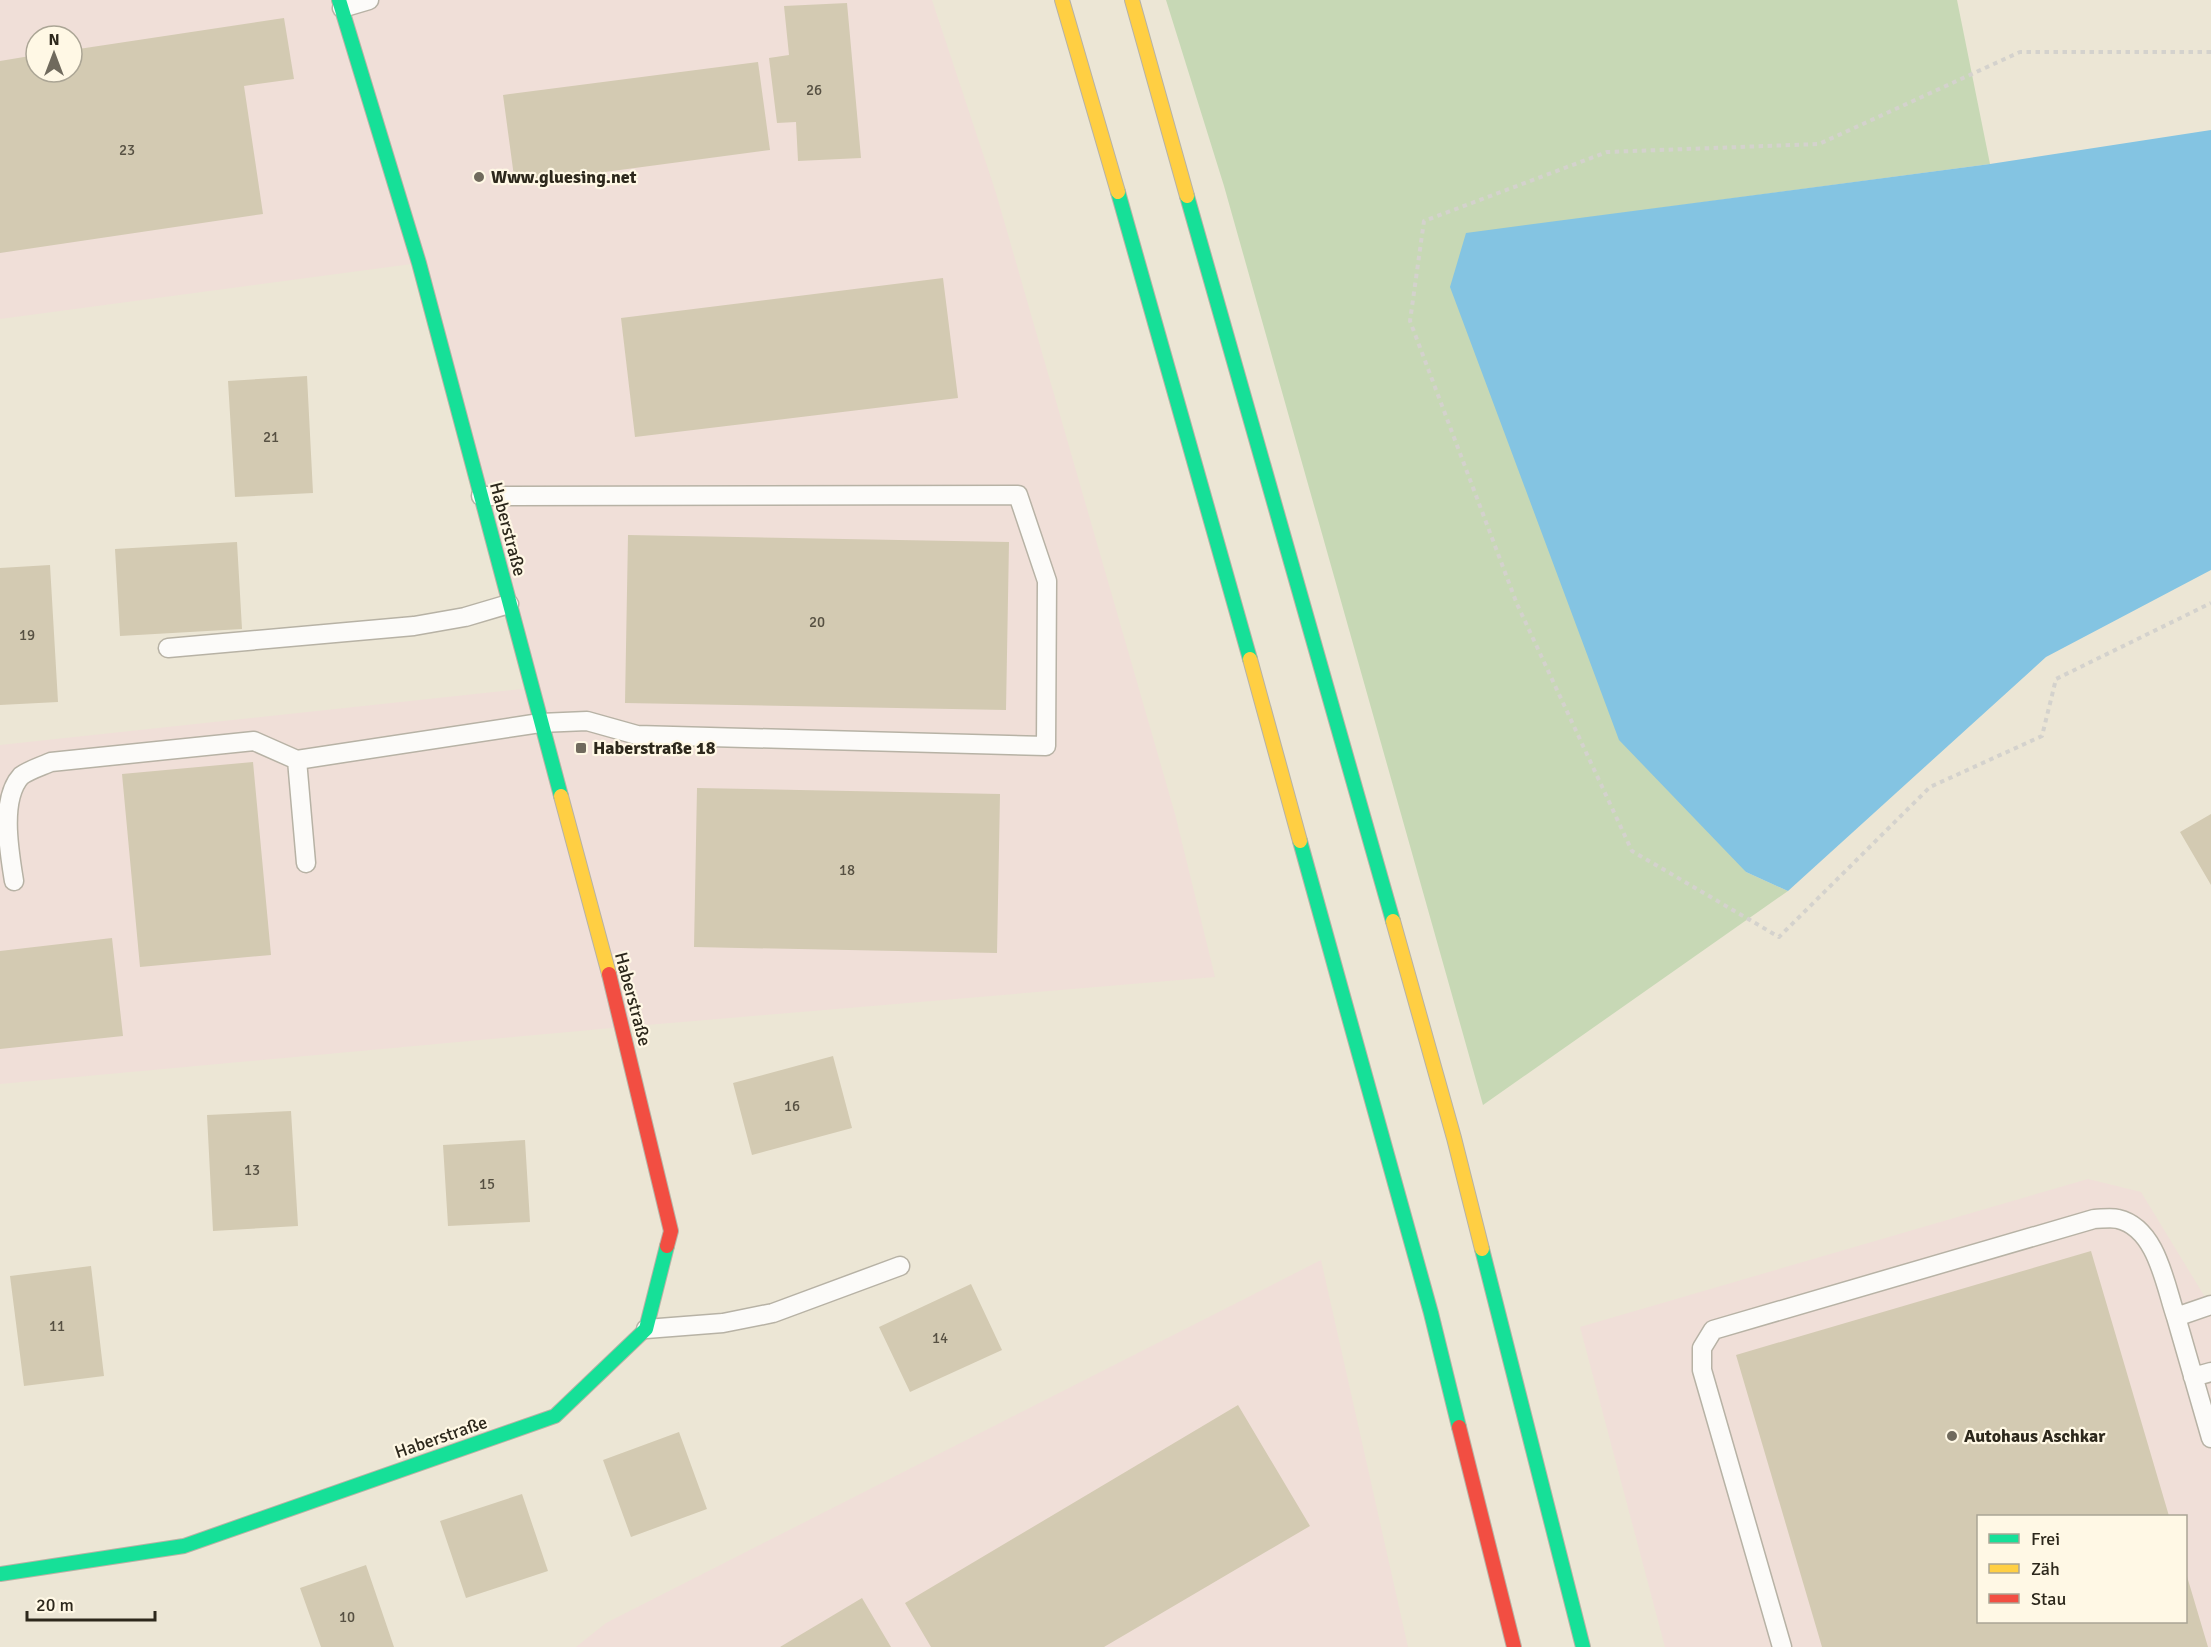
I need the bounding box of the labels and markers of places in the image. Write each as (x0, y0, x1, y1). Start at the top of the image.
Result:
place label: Www.gluesing.net (491, 166, 637, 188)
marker: Www.gluesing.net (472, 170, 486, 184)
place label: Haberstraße 18 (593, 737, 716, 759)
marker: Haberstraße 18 (574, 741, 588, 755)
place label: Autohaus Aschkar (1964, 1425, 2106, 1447)
marker: Autohaus Aschkar (1945, 1429, 1959, 1443)

